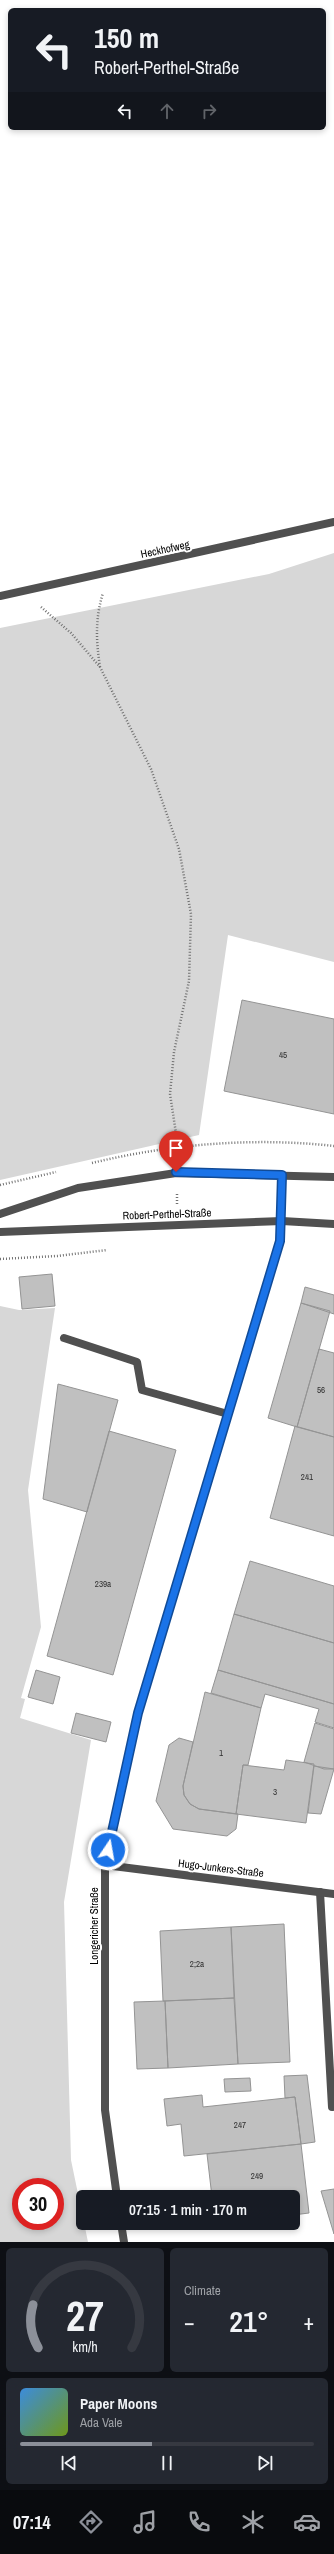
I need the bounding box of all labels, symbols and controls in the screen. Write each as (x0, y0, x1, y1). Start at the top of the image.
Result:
text: 150 m (94, 19, 159, 57)
icon: left (28, 24, 80, 76)
text: Robert-Perthel-Straße (94, 55, 239, 80)
icon: left (114, 100, 136, 122)
icon: ahead (156, 100, 178, 122)
icon: right (198, 100, 220, 122)
street label: Heckhofweg (139, 537, 191, 561)
house number: 45 (279, 1049, 287, 1061)
pin (159, 1131, 193, 1172)
icon: arrive (165, 1137, 187, 1159)
street label: Robert-Perthel-Straße (122, 1205, 212, 1223)
house number: 56 (317, 1384, 325, 1396)
house number: 241 (301, 1471, 313, 1483)
house number: 239a (95, 1578, 111, 1590)
house number: 1 (219, 1747, 223, 1759)
house number: 3 (273, 1786, 277, 1798)
position arrow (87, 1829, 129, 1871)
street label: Hugo-Junkers-Straße (177, 1856, 265, 1880)
street label: Longericher Straße (87, 1887, 101, 1965)
house number: 2;2a (190, 1958, 204, 1970)
house number: 247 (234, 2119, 246, 2131)
house number: 249 (251, 2170, 263, 2182)
speed limit sign: 30 (12, 2178, 64, 2230)
text: 07:15 · 1 min · 170 m (129, 2199, 247, 2220)
text: Climate (184, 2282, 221, 2299)
text: 27 (66, 2288, 104, 2344)
text: 21° (229, 2301, 269, 2341)
text: − (184, 2307, 195, 2337)
text: + (303, 2307, 314, 2337)
text: km/h (72, 2337, 98, 2356)
text: Paper Moons (80, 2393, 157, 2414)
text: Ada Vale (80, 2414, 122, 2431)
icon: previous (58, 2452, 80, 2474)
icon: pause (156, 2452, 178, 2474)
icon: next (254, 2452, 276, 2474)
icon: directions (77, 2508, 105, 2536)
icon: music (131, 2508, 159, 2536)
icon: phone (185, 2508, 213, 2536)
icon: climate (239, 2508, 267, 2536)
icon: car (293, 2508, 321, 2536)
text: 07:14 (13, 2510, 51, 2535)

